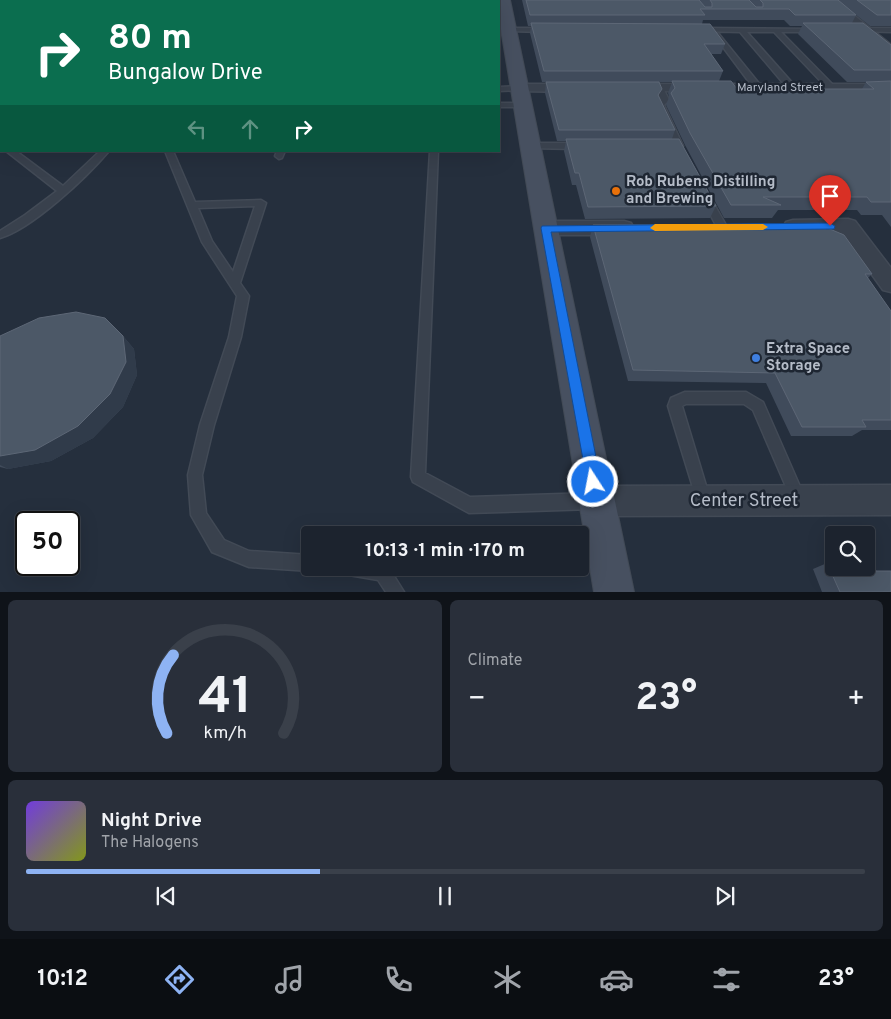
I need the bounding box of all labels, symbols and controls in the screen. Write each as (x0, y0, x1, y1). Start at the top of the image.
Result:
text: 80 m (108, 17, 192, 61)
icon: right (25, 20, 90, 85)
text: Bungalow Drive (108, 60, 263, 87)
street label: Maryland Street (737, 80, 823, 96)
icon: left (183, 115, 211, 143)
icon: ahead (236, 115, 264, 143)
icon: right (289, 115, 317, 143)
place label: Rob Rubens Distilling and Brewing (626, 173, 775, 209)
pin (809, 175, 851, 226)
icon: arrive (816, 182, 844, 210)
marker: Rob Rubens Distilling and Brewing (610, 185, 622, 197)
place label: Extra Space Storage (766, 340, 850, 376)
marker: Extra Space Storage (750, 352, 762, 364)
position arrow (566, 455, 618, 507)
street label: Center Street (690, 490, 798, 513)
speed limit sign: 50 (15, 511, 80, 576)
map controls (825, 526, 875, 576)
button: search (825, 526, 875, 576)
text: 10:13 · 1 min · 170 m (365, 539, 525, 563)
text: Climate (468, 651, 522, 671)
text: 41 (198, 666, 252, 732)
text: 23° (635, 675, 697, 724)
text: − (468, 682, 486, 718)
text: + (847, 682, 865, 718)
text: km/h (203, 722, 246, 745)
text: Night Drive (101, 809, 202, 833)
text: The Halogens (101, 833, 199, 853)
icon: previous (152, 882, 180, 910)
icon: pause (431, 882, 459, 910)
icon: next (711, 882, 739, 910)
icon: directions (162, 962, 197, 997)
icon: music (272, 962, 307, 997)
icon: phone (381, 962, 416, 997)
icon: climate (490, 962, 525, 997)
icon: car (599, 962, 634, 997)
icon: filters (709, 962, 744, 997)
text: 10:12 (37, 966, 88, 993)
text: 23° (818, 966, 854, 993)

